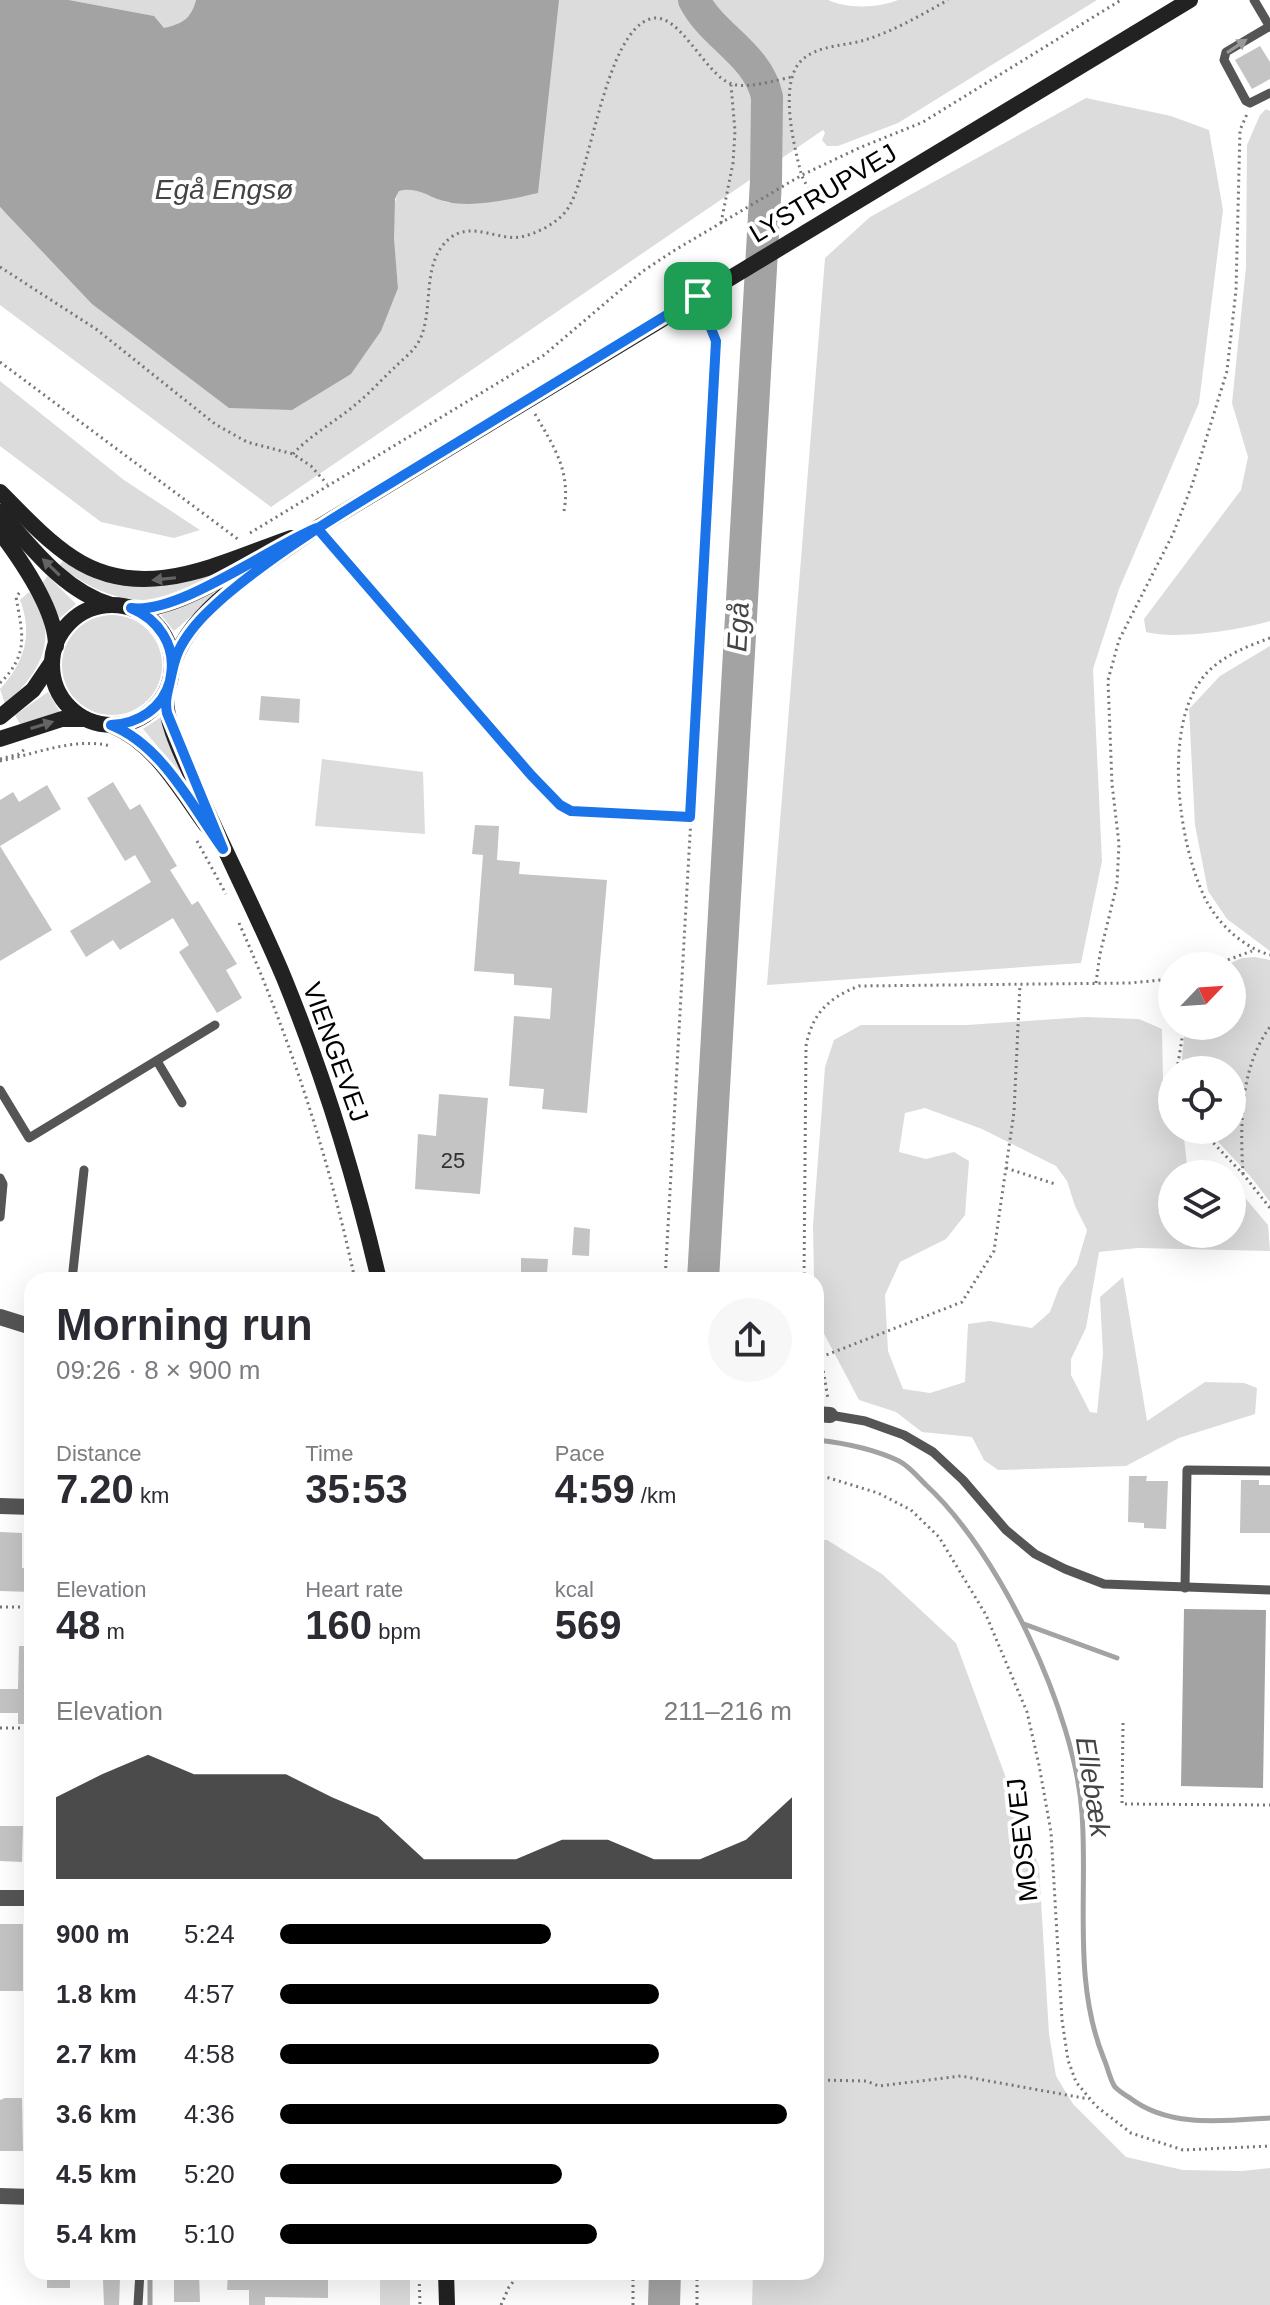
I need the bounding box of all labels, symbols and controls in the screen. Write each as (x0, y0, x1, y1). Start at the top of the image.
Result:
one-way arrow (1227, 39, 1248, 54)
street label: LYSTRUPVEJ (744, 137, 902, 249)
water label: Egå Engsø (155, 174, 293, 205)
pin (664, 262, 732, 330)
icon: arrive (676, 274, 720, 318)
one-way arrow (42, 558, 61, 576)
one-way arrow (151, 572, 176, 585)
water label: Egå (721, 601, 755, 653)
one-way arrow (30, 718, 54, 731)
north arrow (1158, 952, 1246, 1040)
map controls (1158, 952, 1246, 1248)
street label: VIENGEVEJ (297, 978, 375, 1126)
button: locate (1158, 1056, 1246, 1144)
house number: 25 (441, 1148, 465, 1173)
button: layers (1158, 1160, 1246, 1248)
button: share (708, 1298, 792, 1382)
text: Morning run (56, 1300, 313, 1349)
text: 09:26 · 8 × 900 m (56, 1355, 261, 1385)
text: Distance (56, 1441, 142, 1466)
text: Time (305, 1441, 353, 1466)
text: Pace (555, 1441, 605, 1466)
text: 7.20 (56, 1467, 134, 1511)
text: 35:53 (305, 1467, 408, 1511)
text: 4:59 (555, 1467, 635, 1511)
text: km (134, 1483, 169, 1508)
text: /km (635, 1483, 676, 1508)
text: Elevation (56, 1577, 147, 1602)
text: Heart rate (305, 1577, 403, 1602)
text: kcal (555, 1577, 594, 1602)
text: 48 (56, 1603, 101, 1647)
text: 160 (305, 1603, 372, 1647)
text: 569 (555, 1603, 621, 1647)
text: m (101, 1619, 125, 1644)
text: bpm (372, 1619, 421, 1644)
text: Elevation (56, 1696, 163, 1726)
text: 211–216 m (664, 1696, 792, 1726)
water label: Ellebæk (1070, 1735, 1117, 1841)
street label: MOSEVEJ (1001, 1777, 1043, 1903)
text: 900 m (56, 1919, 130, 1949)
text: 5:24 (184, 1919, 235, 1949)
text: 1.8 km (56, 1979, 137, 2009)
text: 4:57 (184, 1979, 235, 2009)
text: 2.7 km (56, 2039, 137, 2069)
text: 4:58 (184, 2039, 235, 2069)
text: 3.6 km (56, 2099, 137, 2129)
text: 4:36 (184, 2099, 235, 2129)
text: 4.5 km (56, 2159, 137, 2189)
text: 5:20 (184, 2159, 235, 2189)
text: 5.4 km (56, 2219, 137, 2249)
text: 5:10 (184, 2219, 235, 2249)

